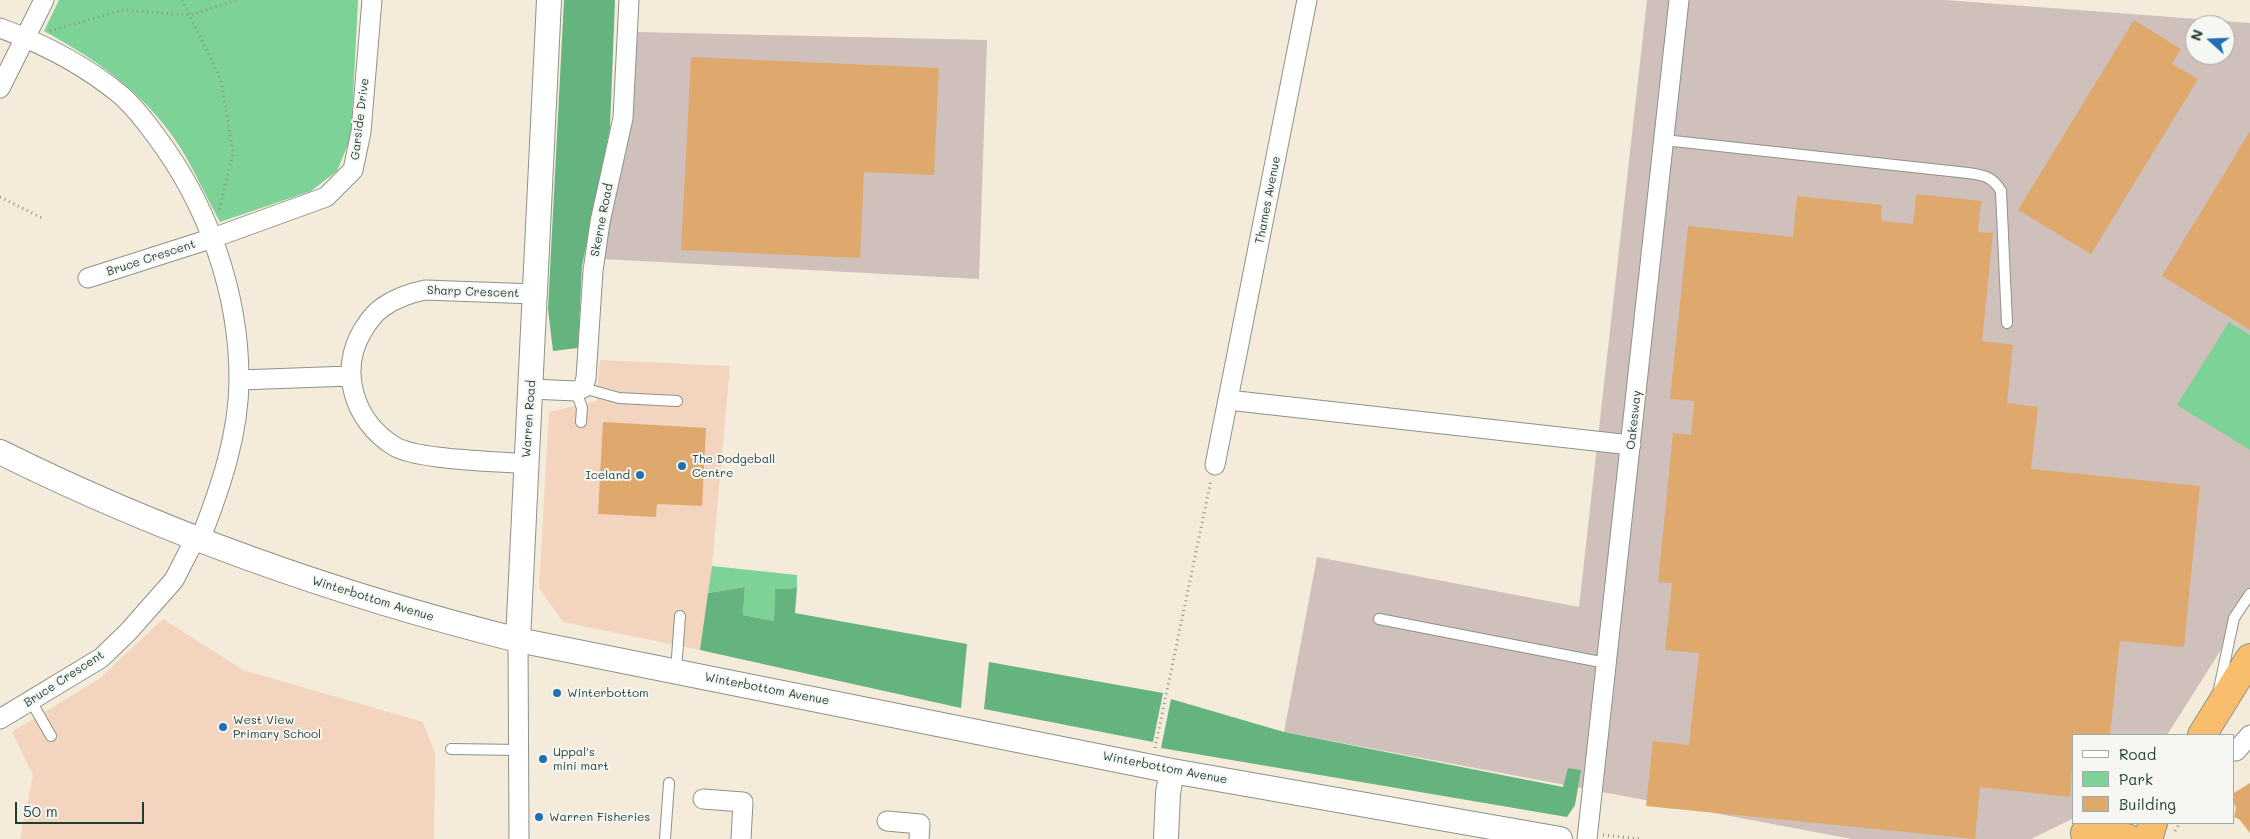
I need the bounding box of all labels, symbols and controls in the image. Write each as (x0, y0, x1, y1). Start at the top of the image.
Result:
north arrow (2185, 15, 2235, 65)
text: N (2186, 27, 2207, 43)
street label: Garside Drive (348, 77, 372, 161)
street label: Thames Avenue (1252, 155, 1284, 245)
street label: Skerne Road (588, 182, 616, 258)
street label: Bruce Crescent (105, 237, 197, 279)
street label: Sharp Crescent (427, 283, 519, 301)
street label: Warren Road (519, 380, 539, 458)
street label: Oakesway (1624, 390, 1644, 450)
place label: The Dodgeball Centre (692, 452, 775, 480)
marker: The Dodgeball Centre (676, 460, 688, 472)
place label: Iceland (586, 468, 630, 482)
marker: Iceland (634, 469, 646, 481)
street label: Winterbottom Avenue (310, 574, 436, 624)
street label: Bruce Crescent (21, 648, 107, 710)
street label: Winterbottom Avenue (703, 670, 831, 708)
place label: Winterbottom (567, 686, 649, 700)
marker: Winterbottom (551, 687, 563, 699)
place label: West View Primary School (233, 713, 321, 741)
marker: West View Primary School (217, 721, 229, 733)
legend (2072, 734, 2235, 824)
text: Road (2119, 744, 2156, 764)
place label: Uppal's mini mart (553, 745, 609, 773)
street label: Winterbottom Avenue (1101, 749, 1229, 787)
marker: Uppal's mini mart (537, 753, 549, 765)
text: Park (2119, 769, 2153, 789)
scale bar (18, 792, 146, 824)
text: Building (2119, 794, 2176, 814)
text: 50 m (23, 801, 58, 821)
place label: Warren Fisheries (549, 810, 650, 824)
marker: Warren Fisheries (533, 811, 545, 823)

